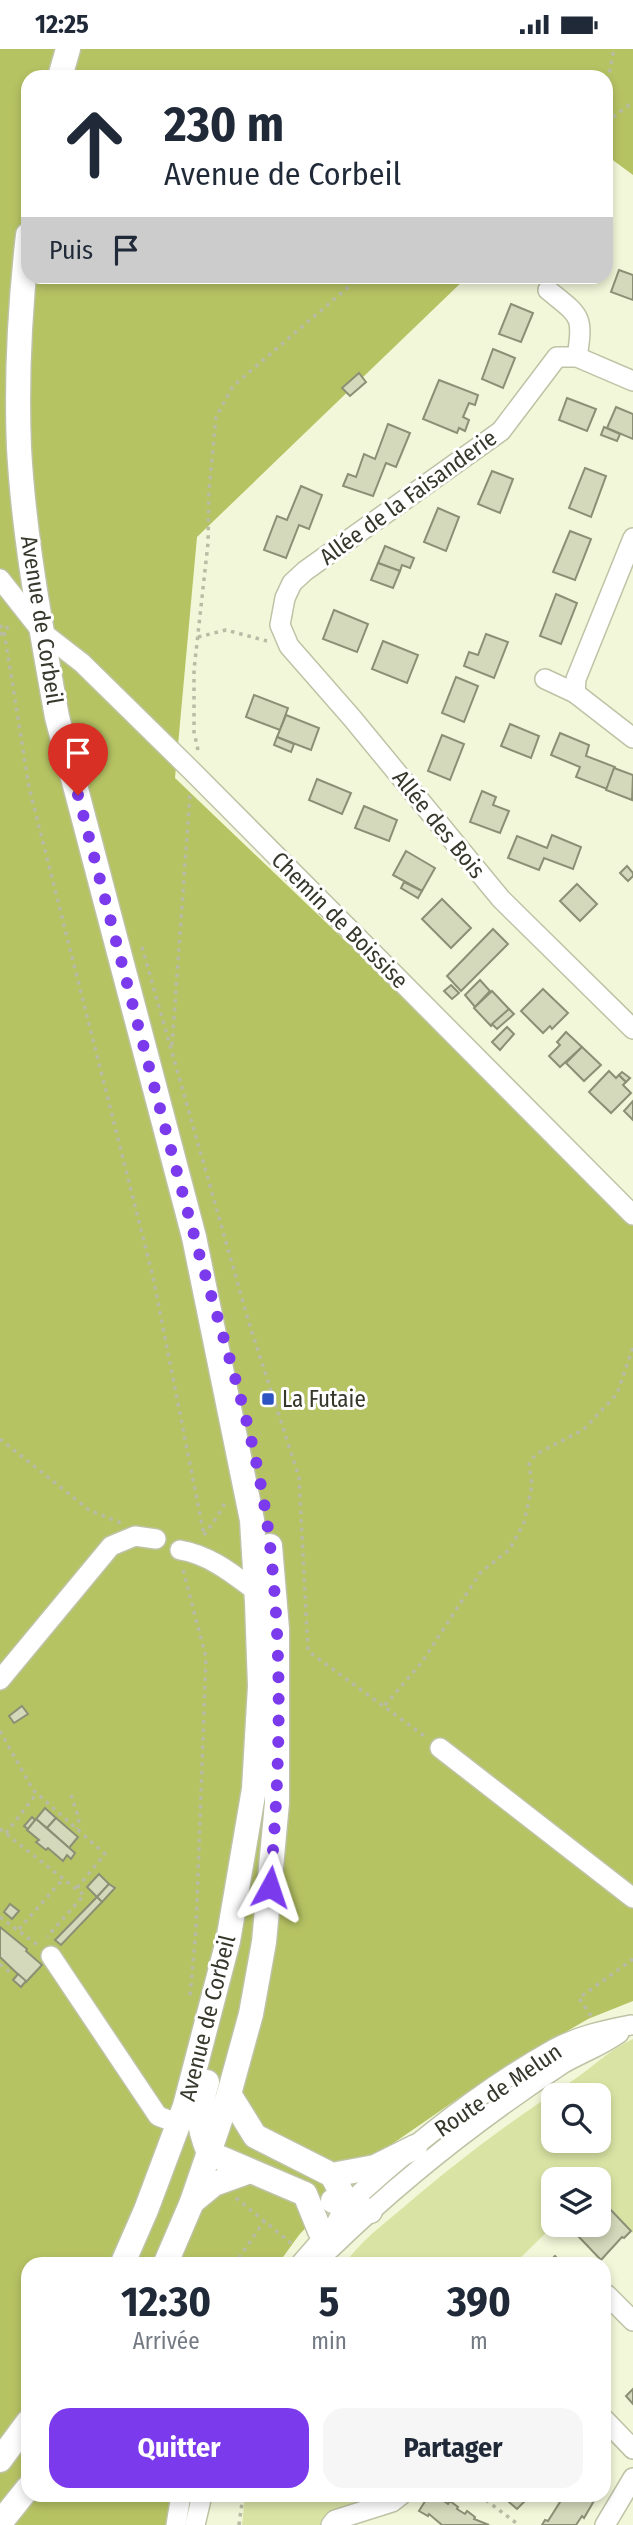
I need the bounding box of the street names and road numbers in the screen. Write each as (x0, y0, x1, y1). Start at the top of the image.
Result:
street label: Allée de la Faisanderie (314, 423, 502, 571)
street label: Avenue de Corbeil (15, 534, 69, 706)
street label: Allée des Bois (387, 764, 491, 884)
street label: Chemin de Boissise (266, 846, 414, 994)
street label: Avenue de Corbeil (173, 1932, 241, 2104)
street label: Route de Melun (429, 2037, 567, 2143)

